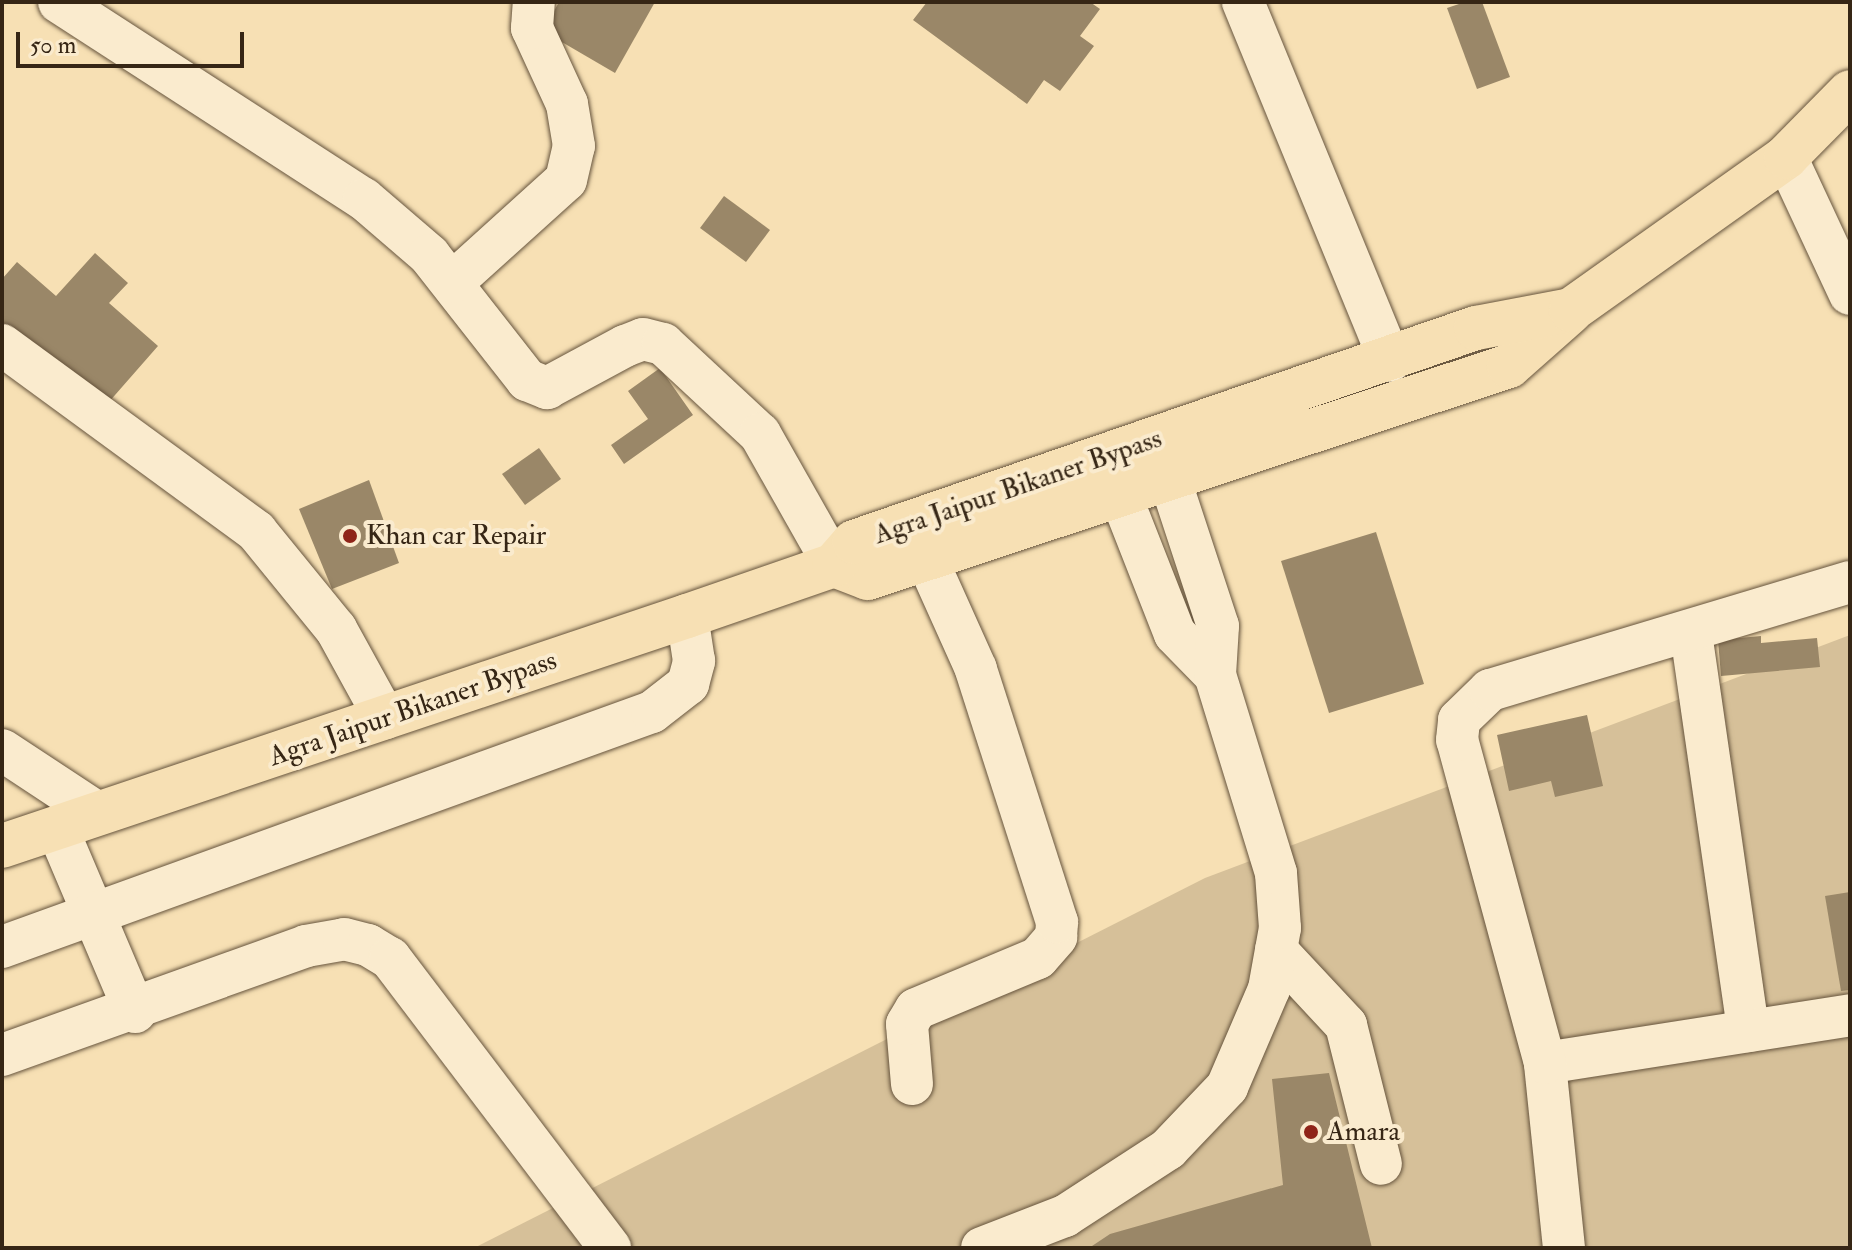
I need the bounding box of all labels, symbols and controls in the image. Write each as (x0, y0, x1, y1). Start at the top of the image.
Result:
scale bar (20, 16, 248, 66)
text: 50 m (30, 30, 76, 61)
street label: Agra Jaipur Bikaner Bypass (870, 422, 1166, 552)
place label: Khan car Repair (366, 519, 546, 553)
marker: Khan car Repair (341, 527, 359, 545)
street label: Agra Jaipur Bikaner Bypass (265, 644, 561, 774)
place label: Amara (1327, 1115, 1400, 1149)
marker: Amara (1302, 1123, 1320, 1141)

